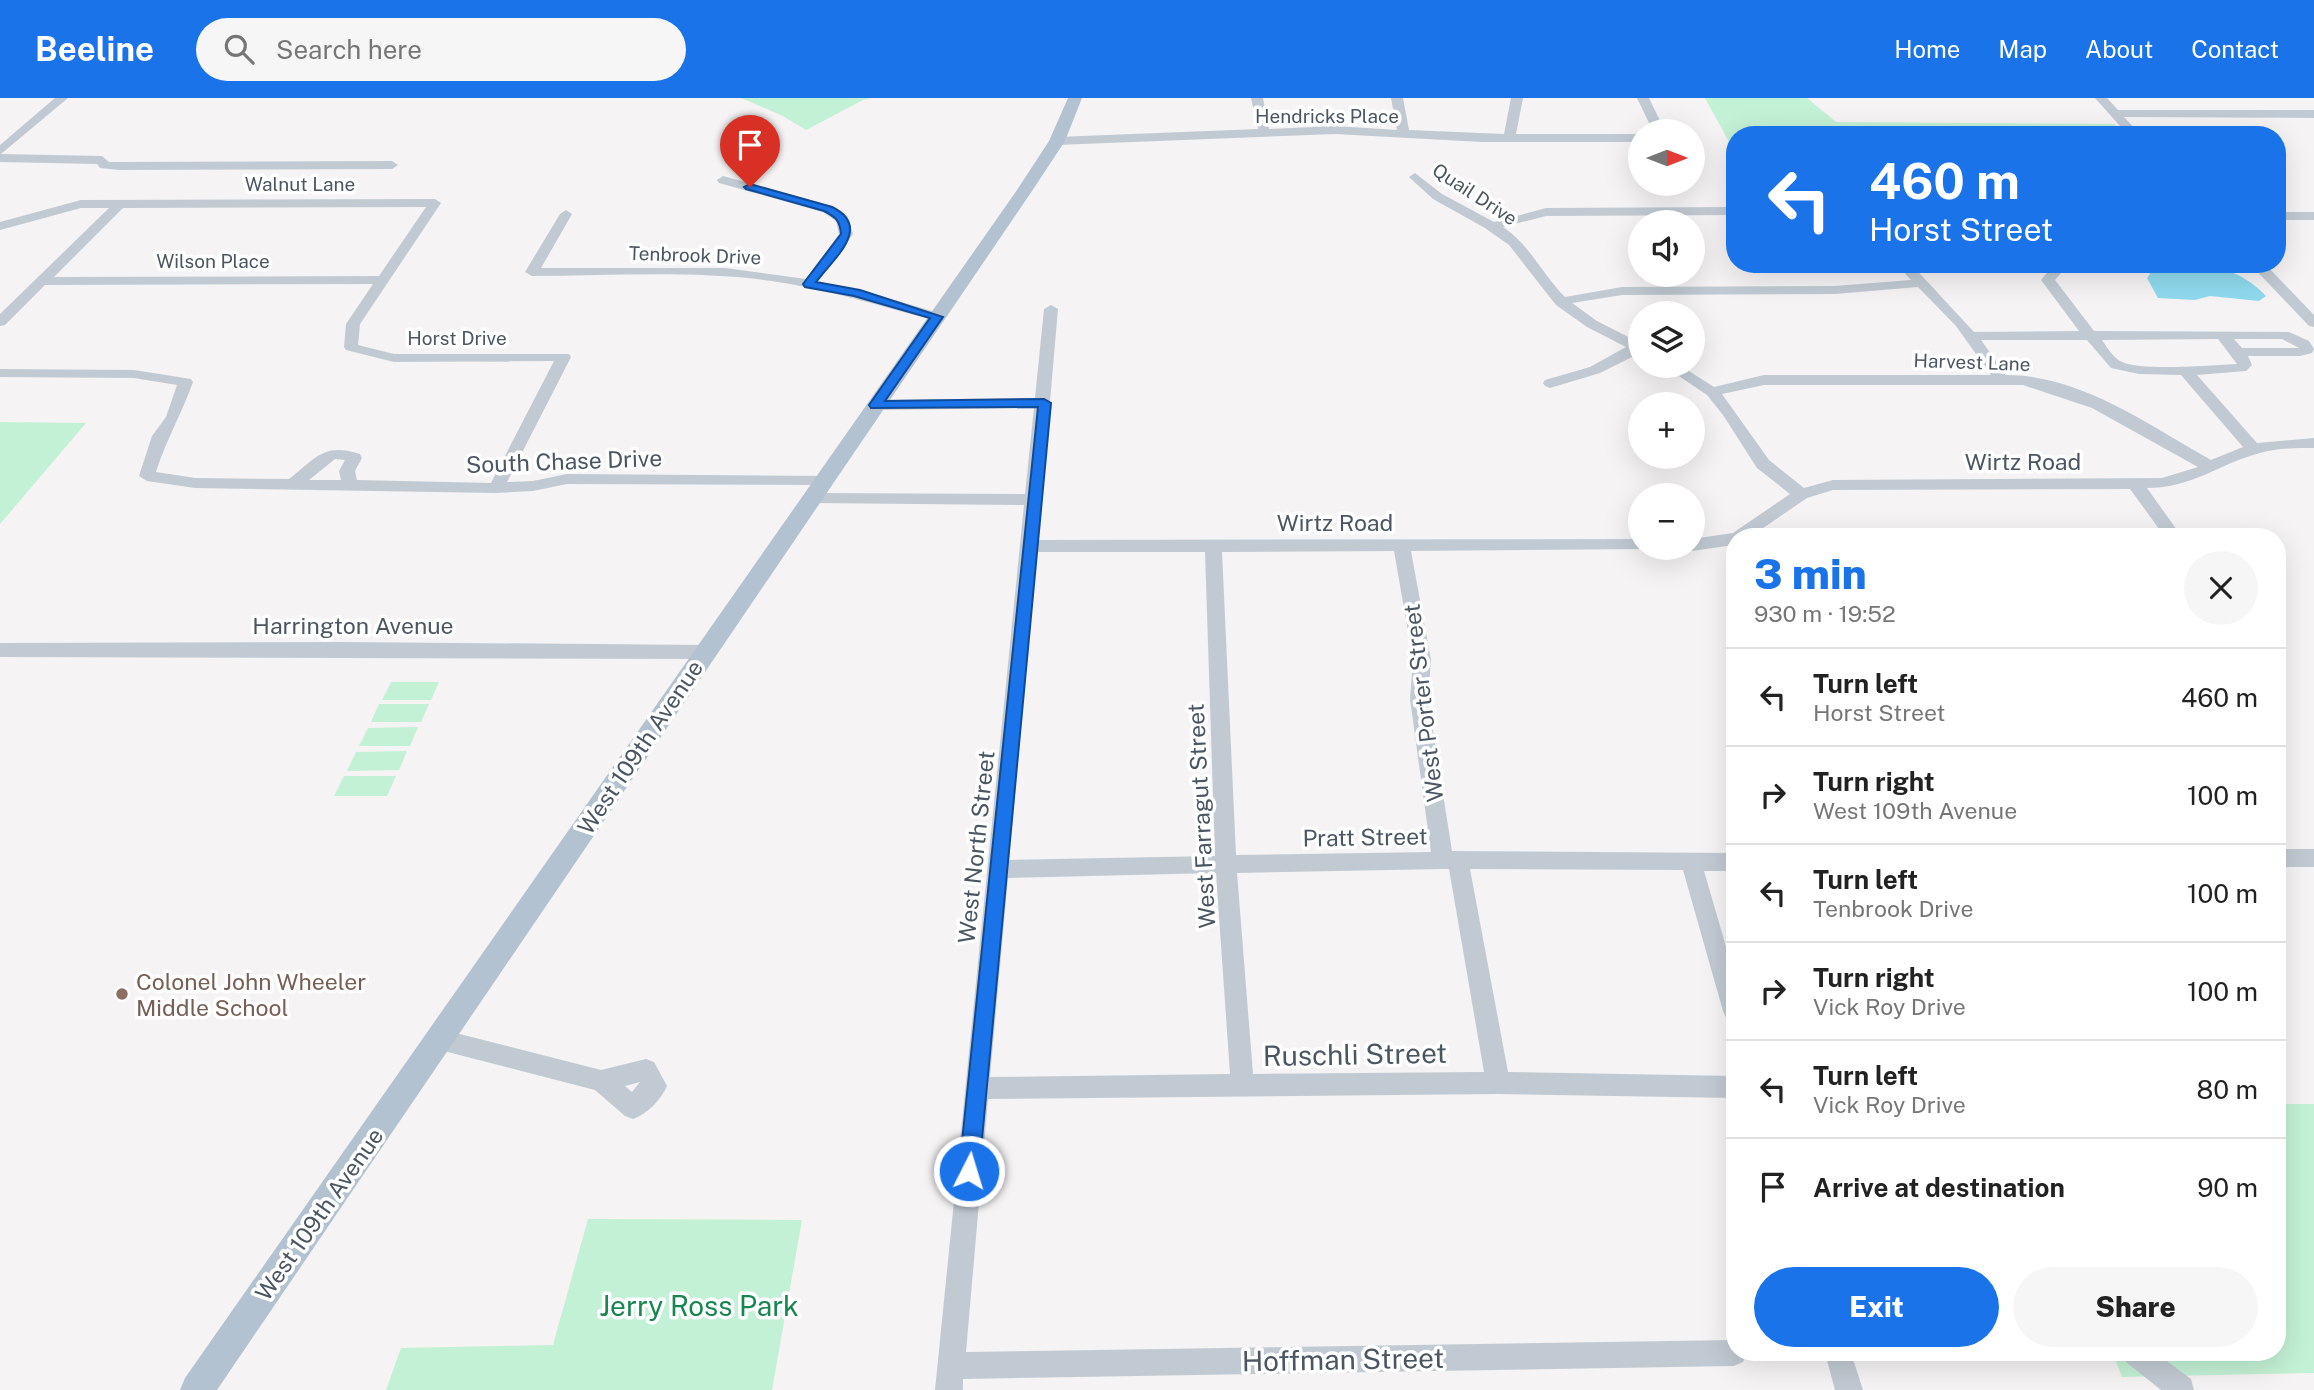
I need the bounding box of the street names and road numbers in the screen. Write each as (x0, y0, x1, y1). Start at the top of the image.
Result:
street label: Hendricks Place (1255, 105, 1399, 127)
street label: Quail Drive (1429, 159, 1521, 229)
street label: Walnut Lane (245, 173, 355, 195)
street label: Tenbrook Drive (628, 242, 762, 268)
street label: Wilson Place (156, 250, 270, 272)
street label: Horst Drive (407, 327, 507, 349)
street label: Harvest Lane (1913, 349, 2031, 375)
street label: South Chase Drive (465, 444, 663, 478)
street label: Wirtz Road (1965, 448, 2081, 475)
street label: Wirtz Road (1277, 509, 1393, 536)
street label: West Porter Street (1397, 602, 1449, 804)
street label: Harrington Avenue (252, 612, 454, 639)
street label: West 109th Avenue (572, 655, 708, 839)
street label: West Farragut Street (1182, 703, 1220, 929)
street label: West North Street (952, 749, 1000, 945)
street label: Pratt Street (1302, 822, 1428, 852)
street label: Ruschli Street (1263, 1036, 1447, 1072)
street label: West 109th Avenue (249, 1123, 389, 1305)
street label: Hoffman Street (1242, 1341, 1444, 1377)

